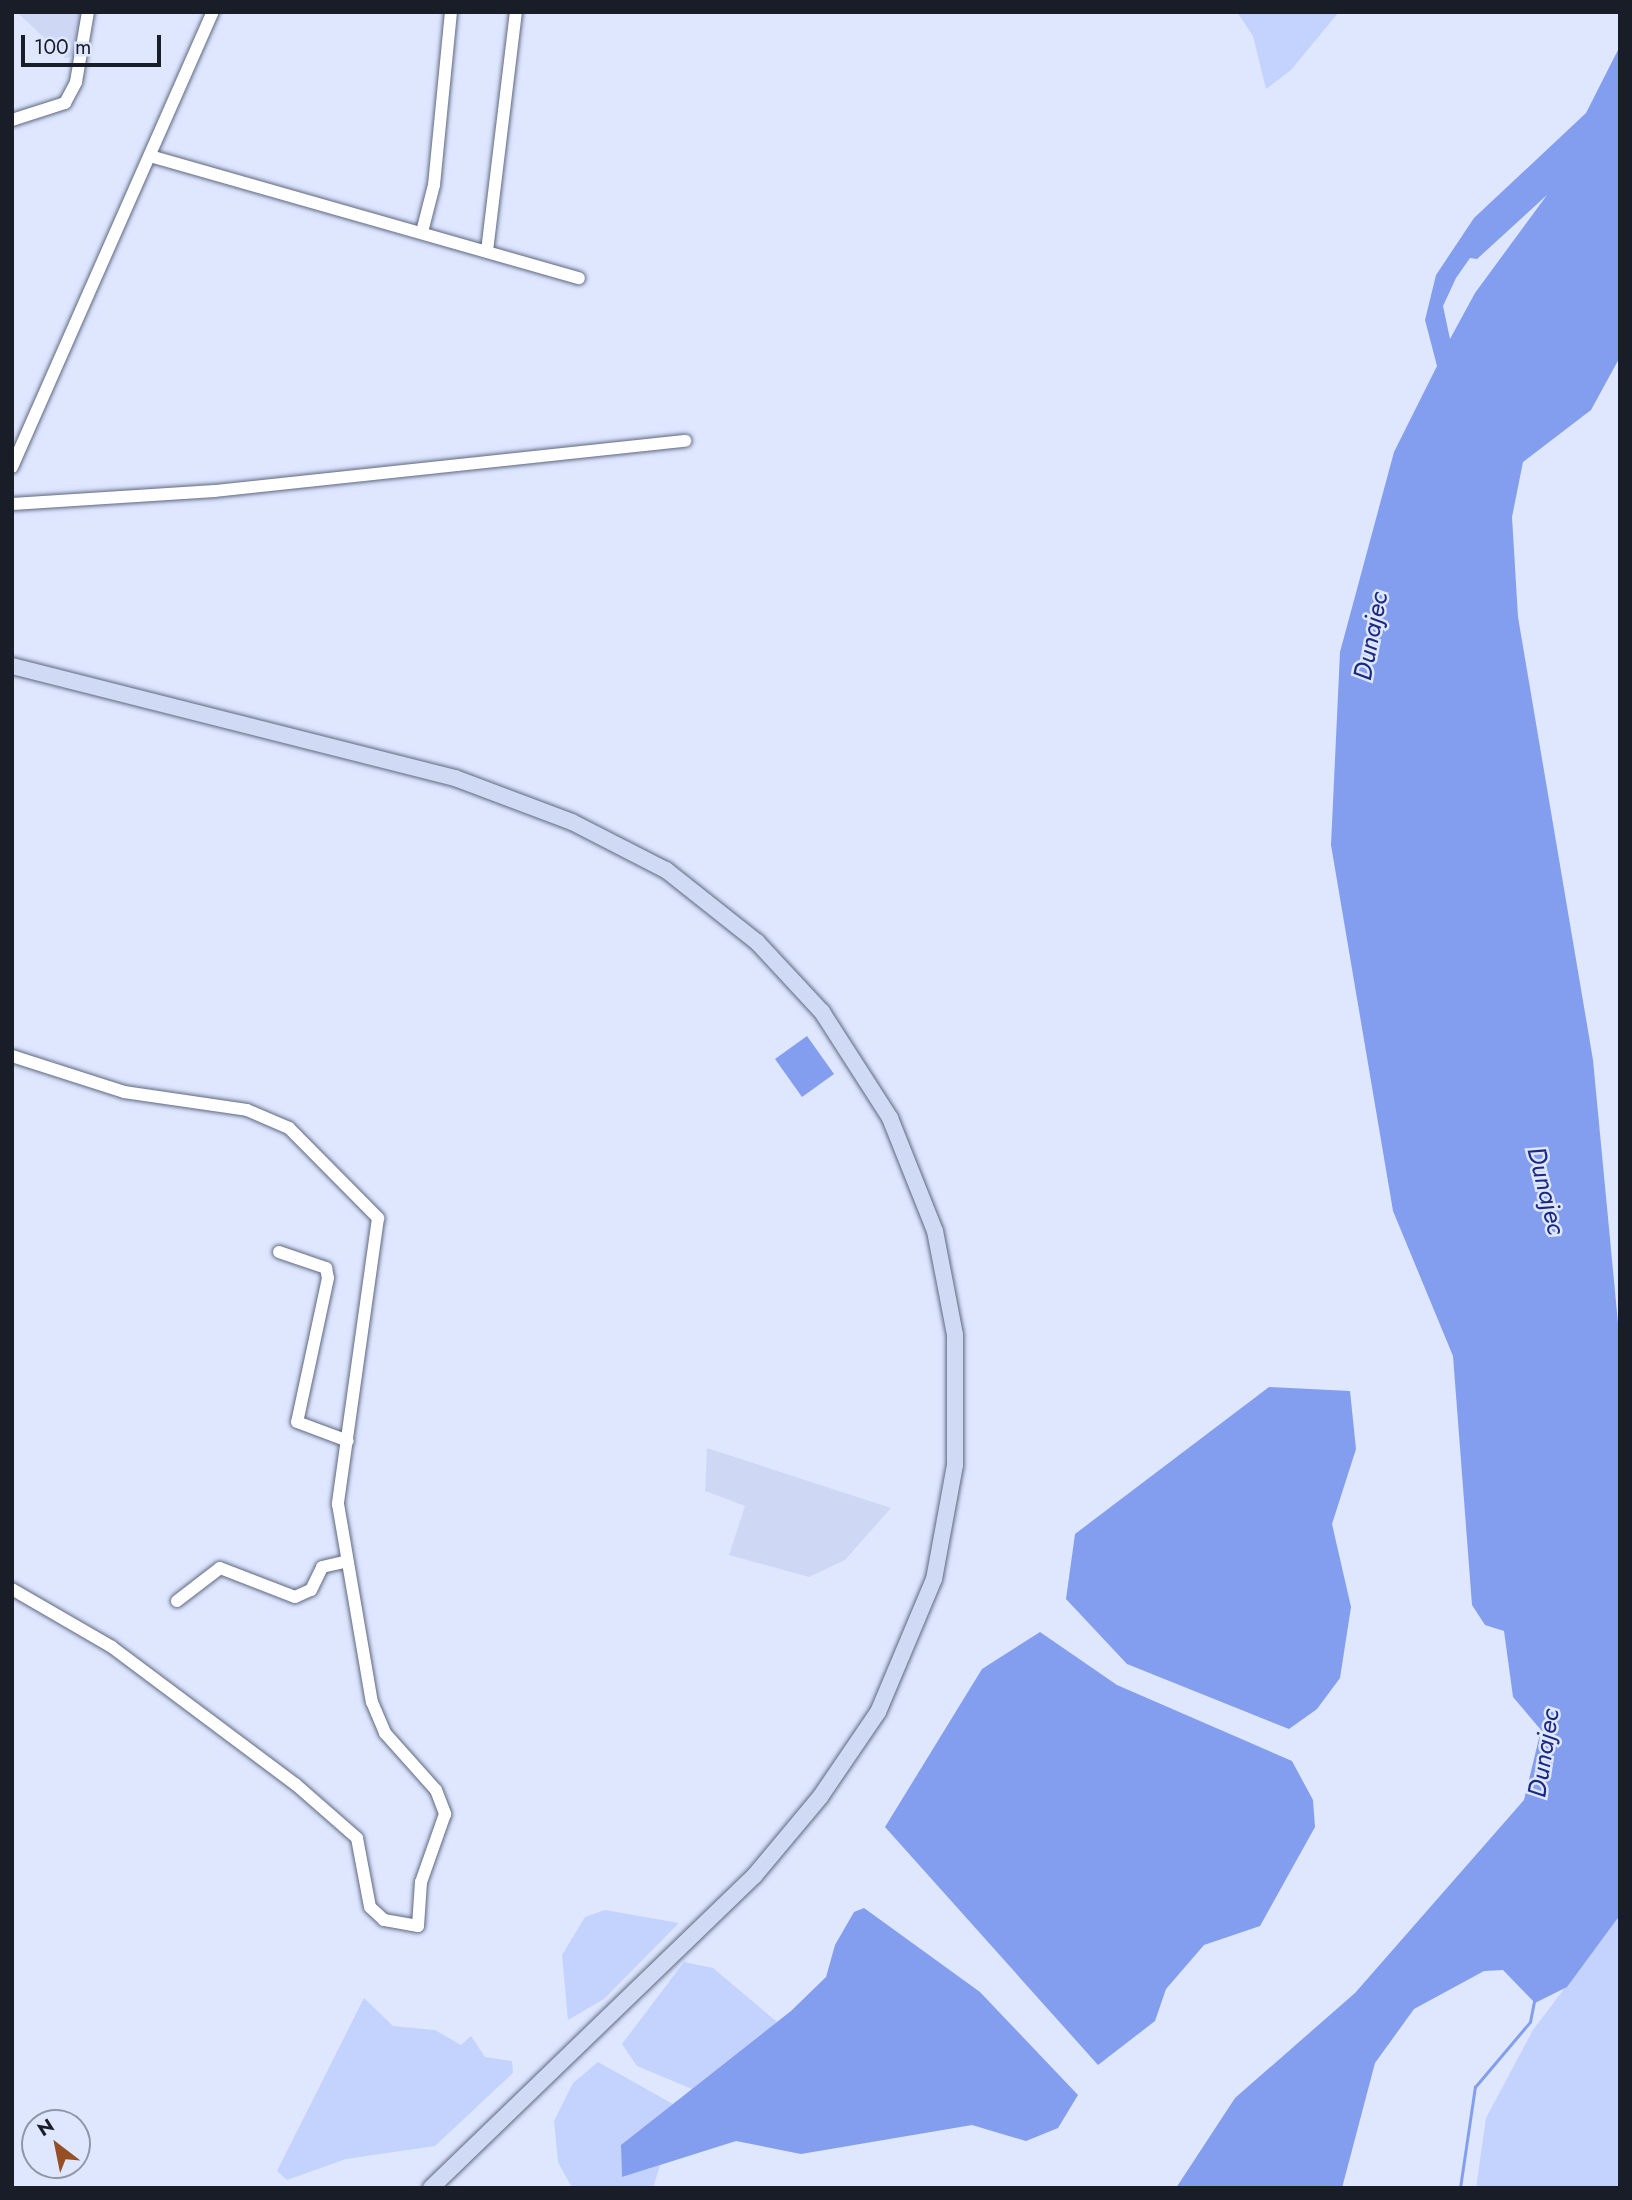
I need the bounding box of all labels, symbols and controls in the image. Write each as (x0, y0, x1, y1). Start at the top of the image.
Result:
scale bar (24, 21, 164, 65)
text: 100 m (34, 32, 91, 62)
water label: Dunajec (1347, 589, 1395, 683)
water label: Dunajec (1520, 1144, 1572, 1238)
water label: Dunajec (1522, 1706, 1566, 1800)
north arrow (21, 2109, 91, 2179)
text: N (32, 2112, 59, 2143)

